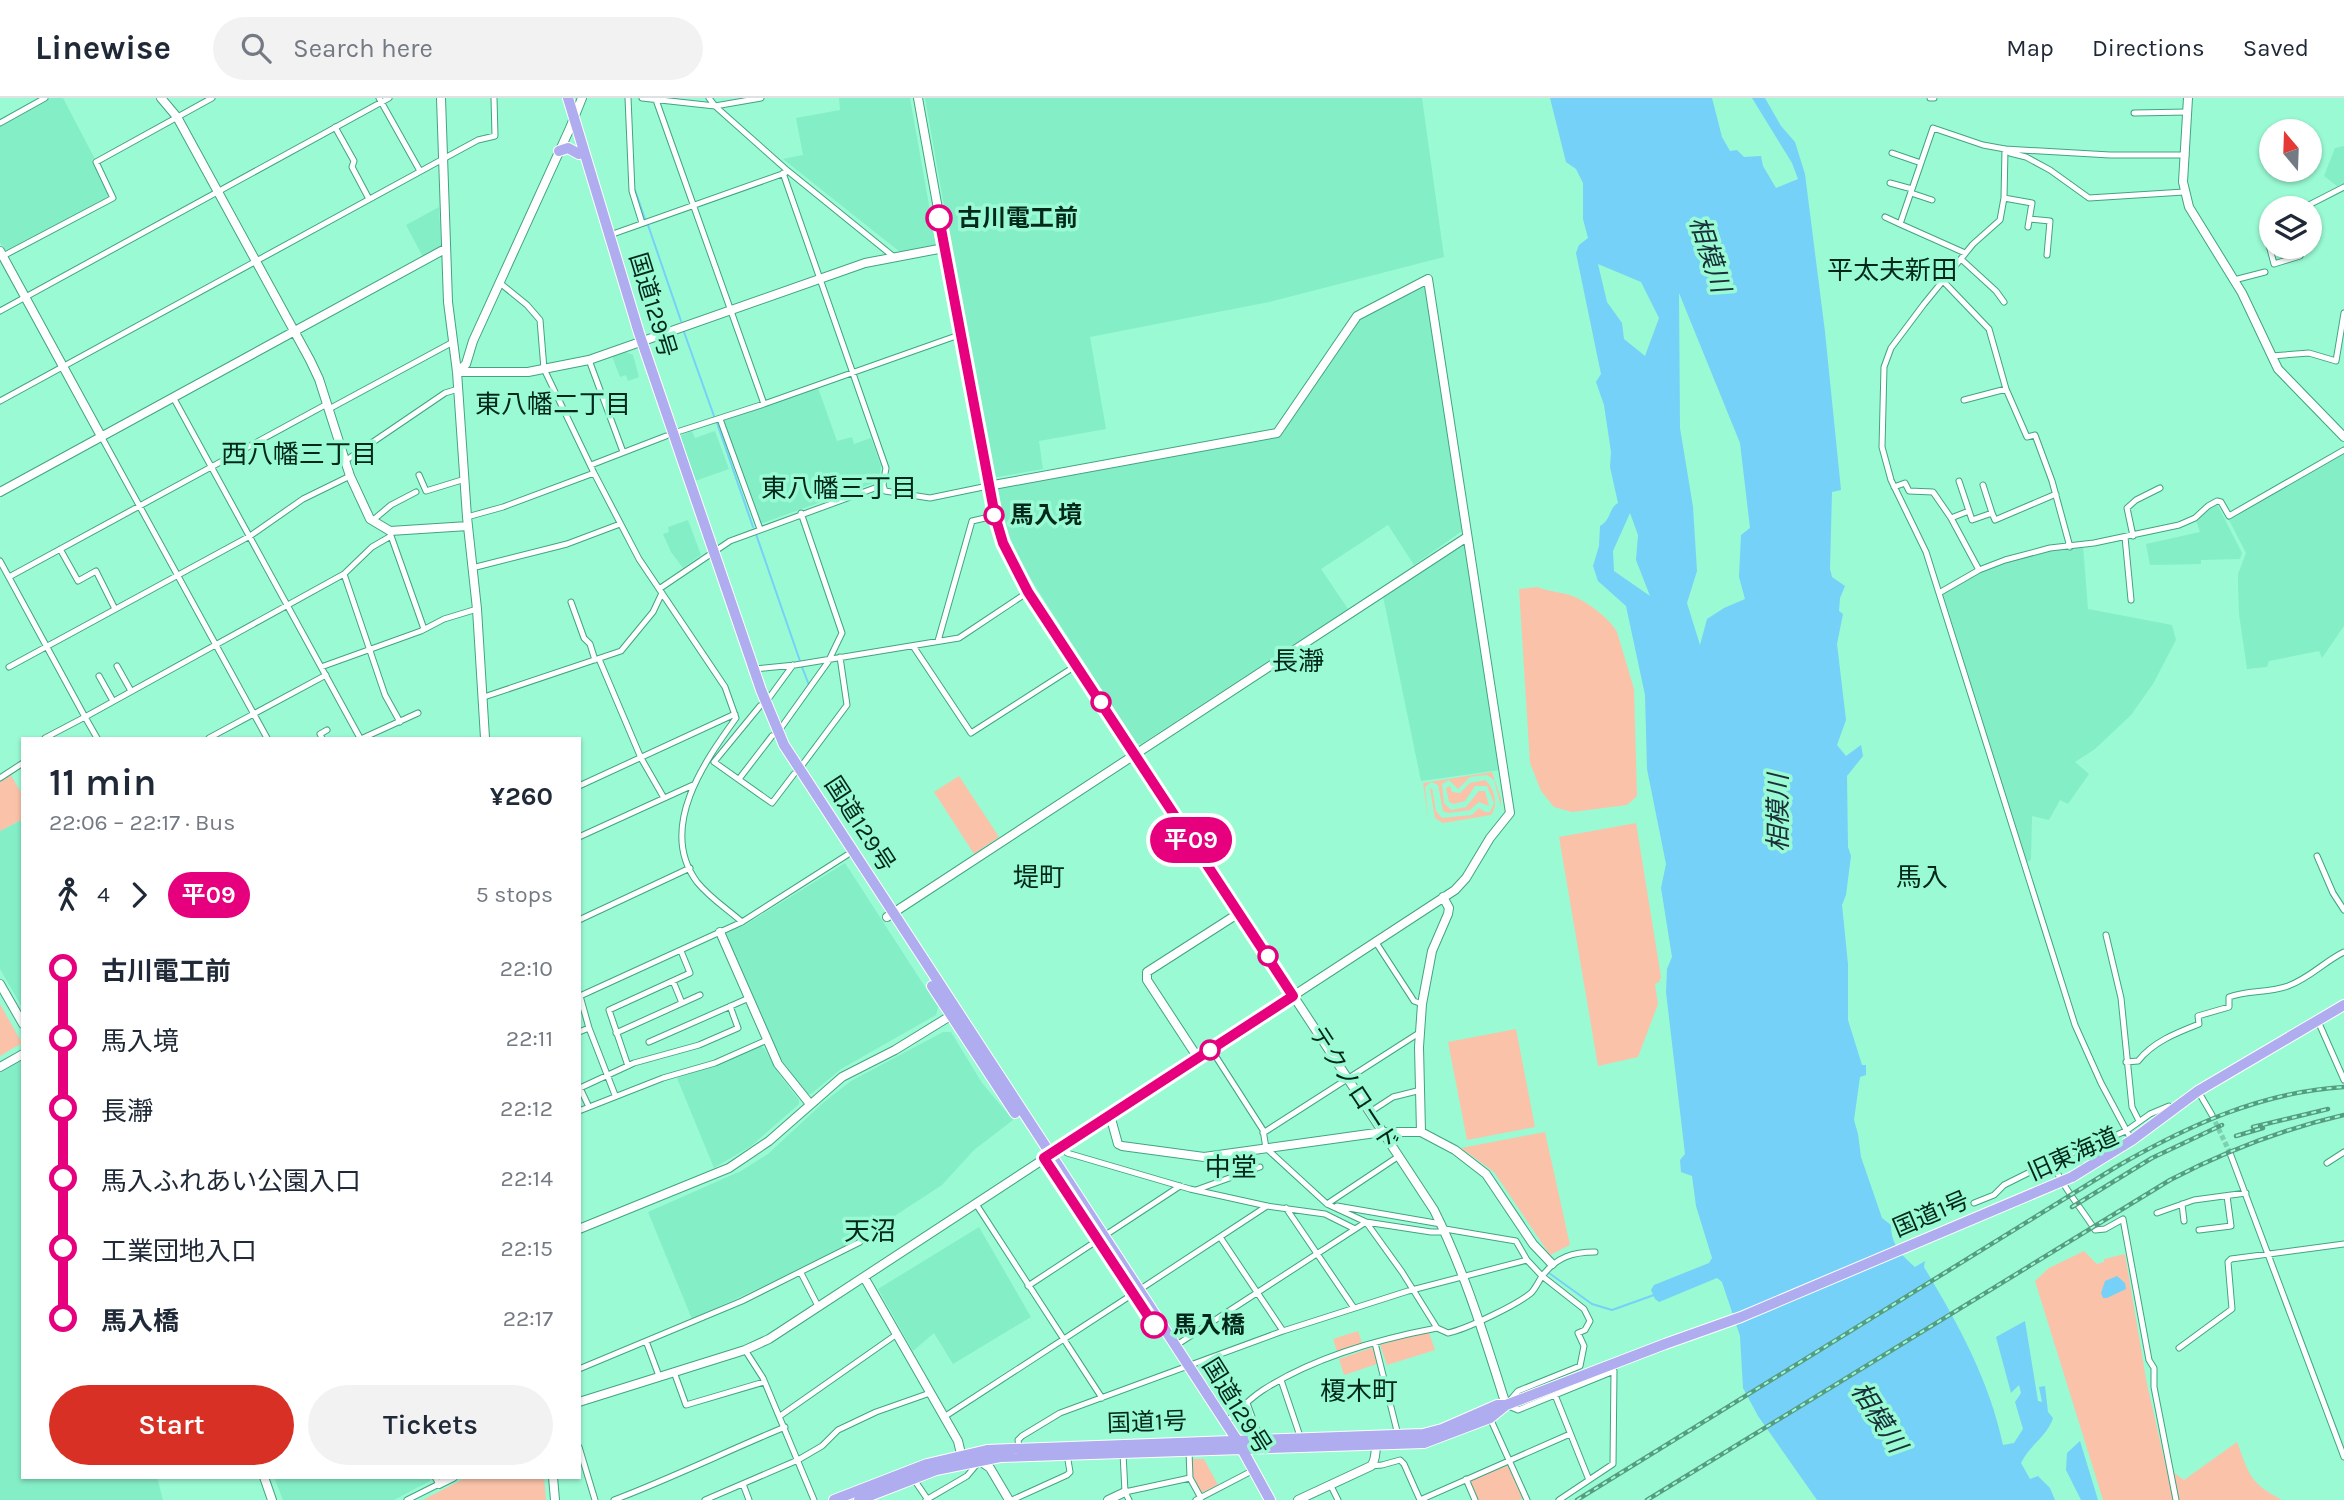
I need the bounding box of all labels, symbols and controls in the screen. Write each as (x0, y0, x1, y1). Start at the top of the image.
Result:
search box (213, 17, 703, 80)
text: Linewise (35, 29, 171, 67)
icon: search (237, 29, 275, 67)
text: Search here (293, 33, 433, 64)
text: Map (2006, 34, 2054, 62)
text: Directions (2092, 34, 2205, 62)
text: Saved (2243, 34, 2309, 62)
north arrow (2259, 119, 2322, 182)
map controls (2259, 119, 2322, 259)
button: layers (2259, 196, 2322, 259)
place label: 古川電工前 (958, 204, 1078, 232)
marker: 古川電工前 (926, 205, 952, 231)
water label: 相模川 (1683, 212, 1737, 299)
street label: 国道129号 (624, 249, 682, 361)
district label: 平太夫新田 (1827, 255, 1957, 286)
district label: 東八幡二丁目 (475, 389, 631, 420)
district label: 西八幡三丁目 (221, 439, 377, 470)
district label: 東八幡三丁目 (761, 473, 917, 504)
place label: 馬入境 (1010, 501, 1082, 529)
marker: 馬入境 (984, 505, 1004, 525)
district label: 長瀞 (1272, 646, 1324, 677)
unlabelled marker (1091, 692, 1111, 712)
text: 11 min (49, 760, 157, 805)
street label: 国道129号 (819, 771, 901, 877)
water label: 相模川 (1763, 771, 1794, 852)
text: ¥260 (490, 781, 553, 812)
text: 22:06 – 22:17 · Bus (49, 809, 235, 836)
line badge: 平09 (1151, 817, 1231, 863)
text: 平09 (1164, 826, 1218, 854)
district label: 堤町 (1013, 862, 1065, 893)
district label: 馬入 (1896, 862, 1948, 893)
icon: walk (49, 876, 87, 914)
icon: forward (120, 876, 158, 914)
text: 4 (97, 881, 110, 908)
text: 平09 (182, 881, 236, 909)
text: 5 stops (476, 881, 553, 908)
unlabelled marker (1258, 946, 1278, 966)
text: 22:10 (500, 955, 553, 982)
text: 古川電工前 (101, 956, 231, 987)
street label: テクノロード (1303, 1021, 1405, 1155)
text: 22:11 (506, 1025, 553, 1052)
text: 馬入境 (101, 1026, 179, 1057)
unlabelled marker (1200, 1040, 1220, 1060)
text: 22:12 (500, 1095, 553, 1122)
text: 長瀞 (101, 1096, 153, 1127)
street label: 旧東海道 (2023, 1122, 2123, 1186)
district label: 中堂 (1205, 1152, 1257, 1183)
text: 22:14 (501, 1165, 553, 1192)
text: 馬入ふれあい公園入口 (101, 1166, 361, 1197)
street label: 国道1号 (1889, 1185, 1973, 1243)
district label: 天沼 (844, 1216, 896, 1247)
text: 22:15 (500, 1235, 553, 1262)
text: 工業団地入口 (101, 1236, 257, 1267)
text: 22:17 (503, 1305, 553, 1332)
text: 馬入橋 (101, 1306, 179, 1337)
place label: 馬入橋 (1173, 1311, 1245, 1339)
marker: 馬入橋 (1141, 1312, 1167, 1338)
street label: 国道129号 (1197, 1353, 1277, 1459)
district label: 榎木町 (1320, 1376, 1398, 1407)
water label: 相模川 (1844, 1376, 1914, 1461)
button: Start (49, 1385, 294, 1465)
button: Tickets (308, 1385, 553, 1465)
street label: 国道1号 (1107, 1407, 1187, 1437)

